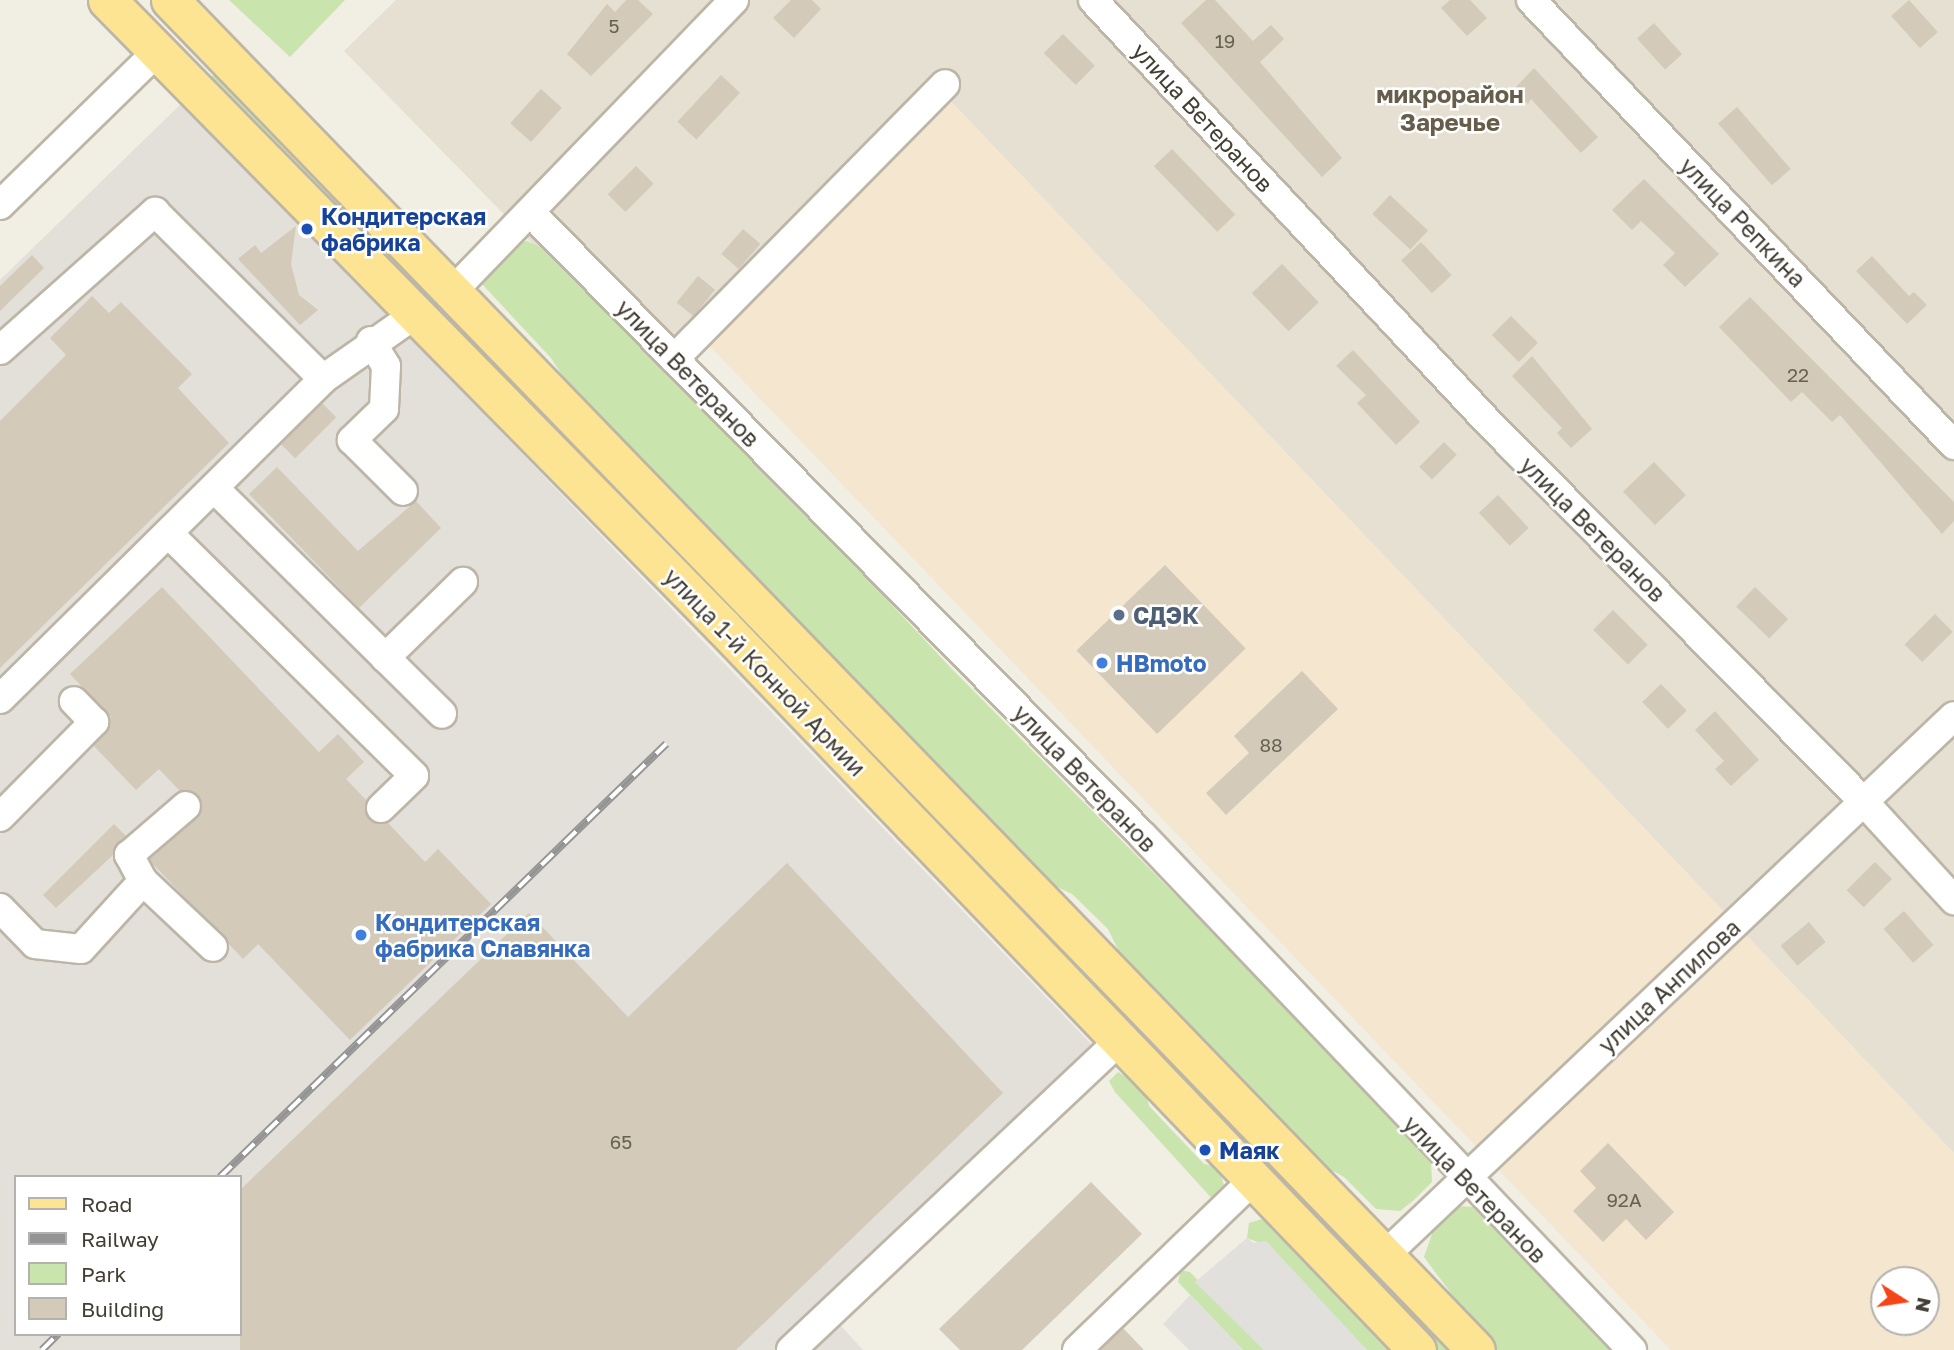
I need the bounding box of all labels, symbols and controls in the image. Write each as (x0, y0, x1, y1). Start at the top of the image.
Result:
house number: 5 (608, 15, 620, 37)
house number: 19 (1215, 30, 1235, 52)
street label: улица Ветеранов (1127, 37, 1279, 197)
district label: микрорайон Заречье (1376, 80, 1524, 136)
street label: улица Репкина (1674, 151, 1812, 293)
place label: Кондитерская фабрика (321, 202, 486, 256)
marker: Кондитерская фабрика (299, 221, 315, 237)
street label: улица Ветеранов (611, 294, 765, 452)
house number: 22 (1787, 364, 1809, 386)
street label: улица Ветеранов (1515, 451, 1671, 607)
street label: улица 1-й Конной Армии (658, 562, 872, 782)
place label: СДЭК (1133, 601, 1199, 629)
marker: СДЭК (1111, 607, 1127, 623)
place label: HBmoto (1116, 649, 1207, 677)
marker: HBmoto (1094, 655, 1110, 671)
street label: улица Ветеранов (1008, 699, 1162, 857)
house number: 88 (1259, 734, 1283, 756)
place label: Кондитерская фабрика Славянка (375, 908, 590, 962)
street label: улица Анпилова (1592, 913, 1746, 1059)
marker: Кондитерская фабрика Славянка (353, 927, 369, 943)
street label: улица Ветеранов (1398, 1110, 1552, 1268)
house number: 65 (610, 1131, 632, 1153)
place label: Маяк (1219, 1136, 1280, 1164)
marker: Маяк (1197, 1142, 1213, 1158)
legend (14, 1175, 242, 1336)
house number: 92А (1606, 1189, 1642, 1211)
text: Road (81, 1191, 132, 1217)
text: Railway (81, 1226, 159, 1252)
text: Park (81, 1261, 126, 1287)
north arrow (1870, 1266, 1940, 1336)
text: Building (81, 1296, 164, 1322)
text: N (1911, 1296, 1937, 1315)

